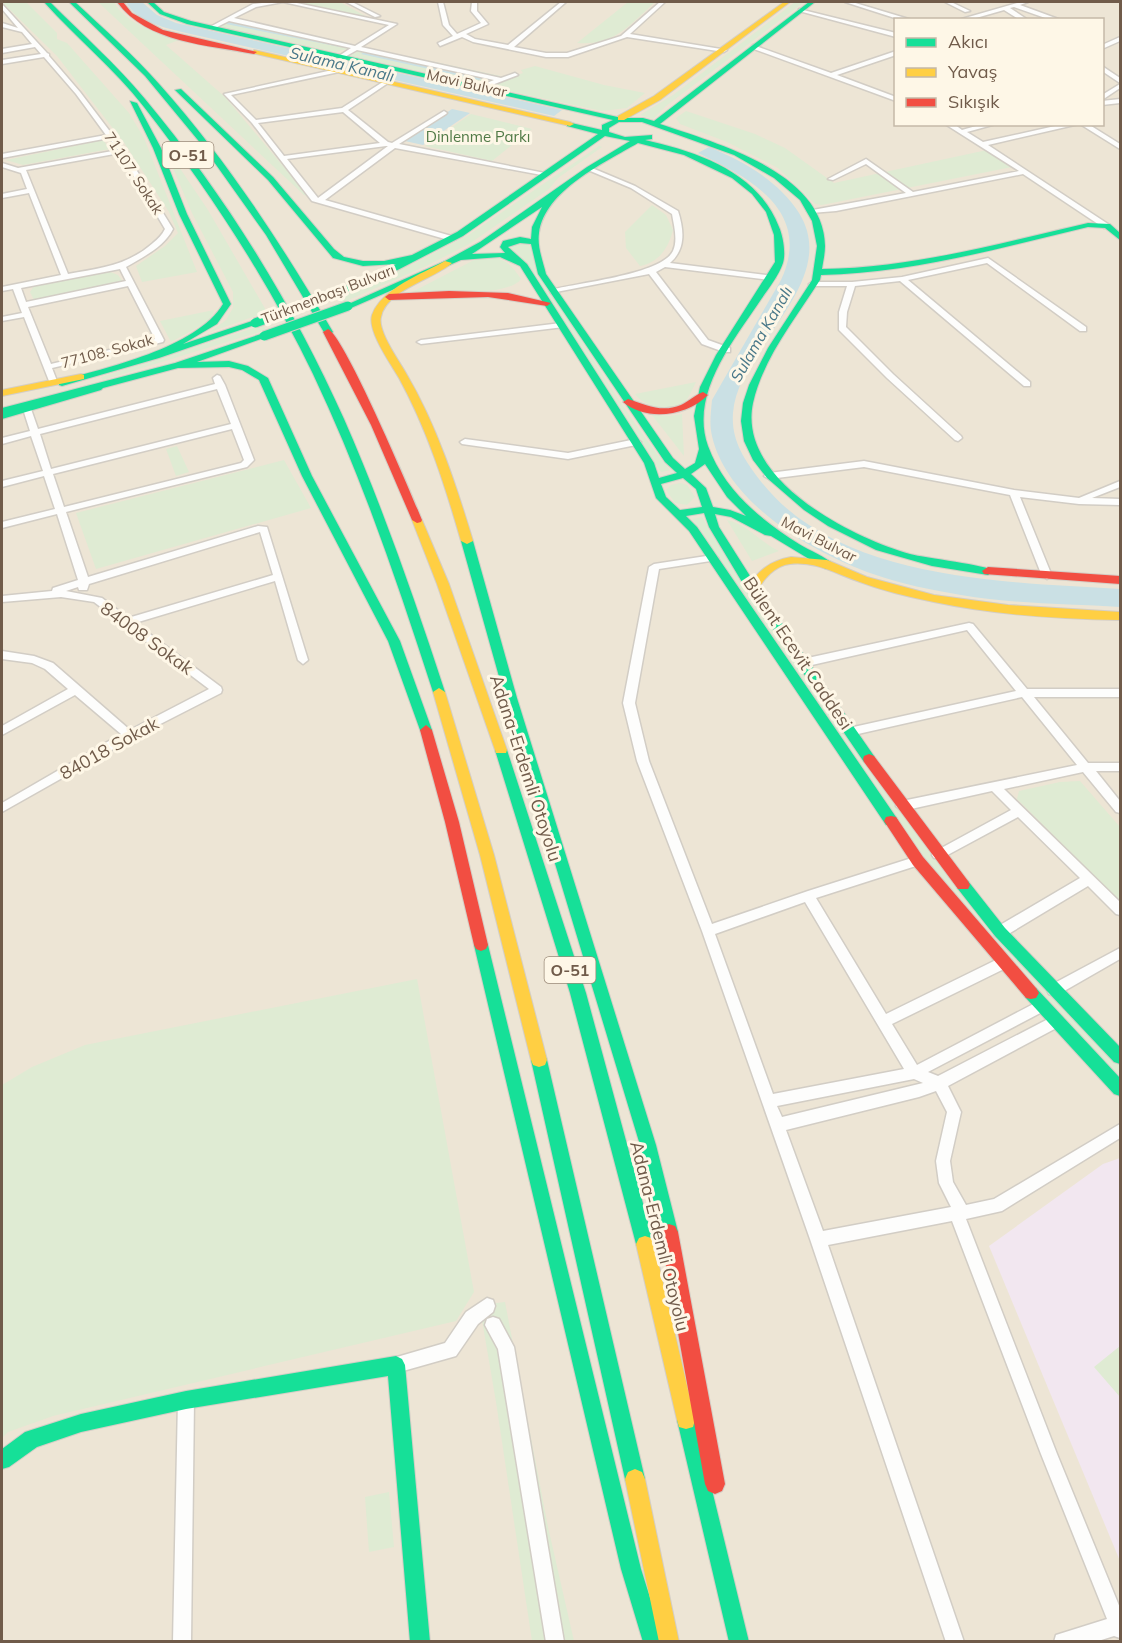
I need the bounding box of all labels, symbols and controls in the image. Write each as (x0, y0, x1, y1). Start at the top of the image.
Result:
legend (894, 18, 1104, 126)
text: Akıcı (948, 30, 988, 53)
water label: Sulama Kanalı (288, 42, 396, 86)
text: Yavaş (947, 60, 997, 83)
street label: Mavi Bulvar (425, 65, 510, 102)
text: Sıkışık (948, 90, 1000, 113)
park label: Dinlenme Parkı (426, 127, 530, 146)
street label: 71107. Sokak (100, 128, 168, 218)
road number: O-51 (162, 142, 213, 168)
street label: Türkmenbaşı Bulvarı (259, 260, 397, 328)
water label: Sulama Kanalı (726, 283, 796, 385)
street label: 77108. Sokak (59, 330, 155, 372)
street label: Mavi Bulvar (778, 512, 860, 566)
street label: Bülent Ecevit Caddesi (738, 572, 858, 734)
street label: 84008 Sokak (96, 597, 199, 680)
street label: Adana-Erdemli Otoyolu (485, 672, 567, 864)
street label: 84018 Sokak (56, 711, 163, 785)
road number: O-51 (544, 957, 596, 983)
street label: Adana-Erdemli Otoyolu (625, 1139, 695, 1333)

